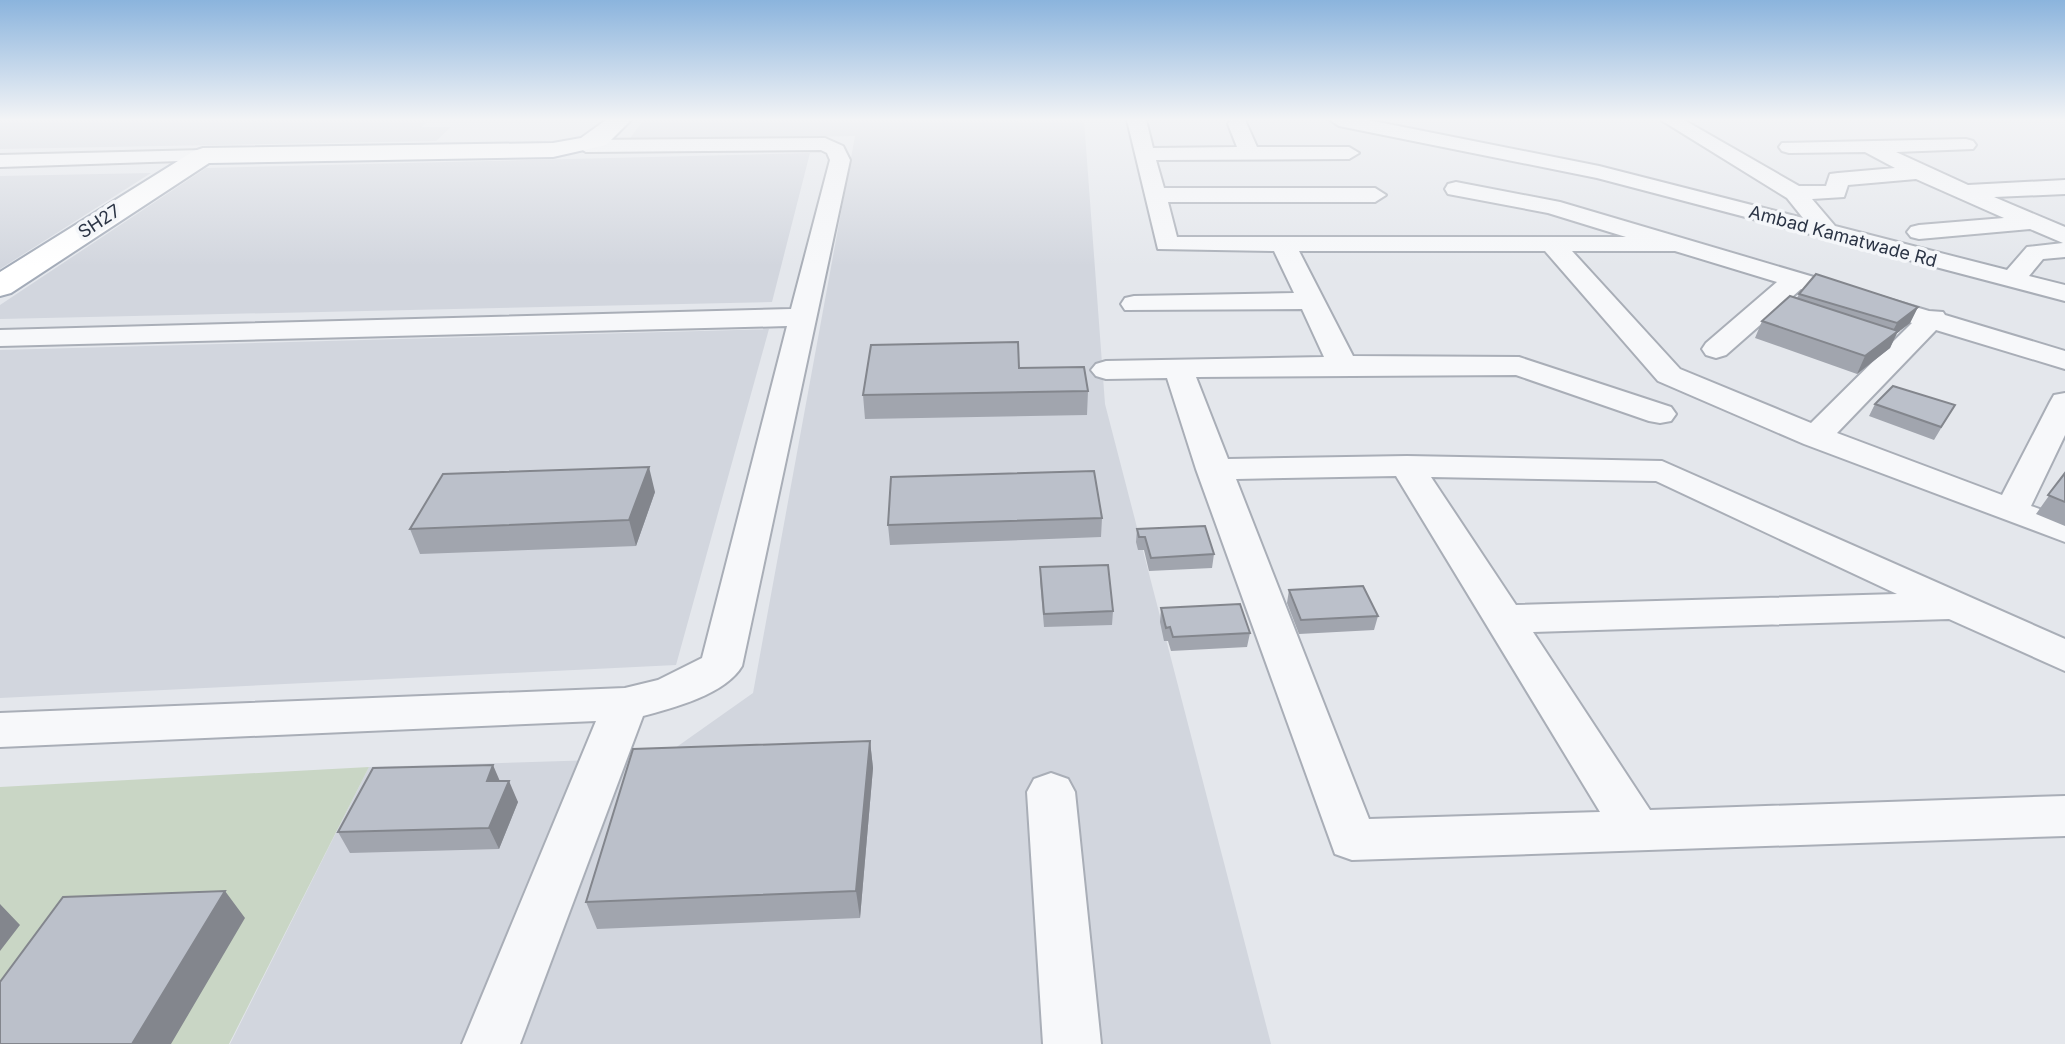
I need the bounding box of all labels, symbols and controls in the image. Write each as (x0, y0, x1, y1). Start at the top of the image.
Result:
street label: SH27 (74, 200, 124, 242)
street label: Ambad Kamatwade Rd (1747, 201, 1939, 271)

